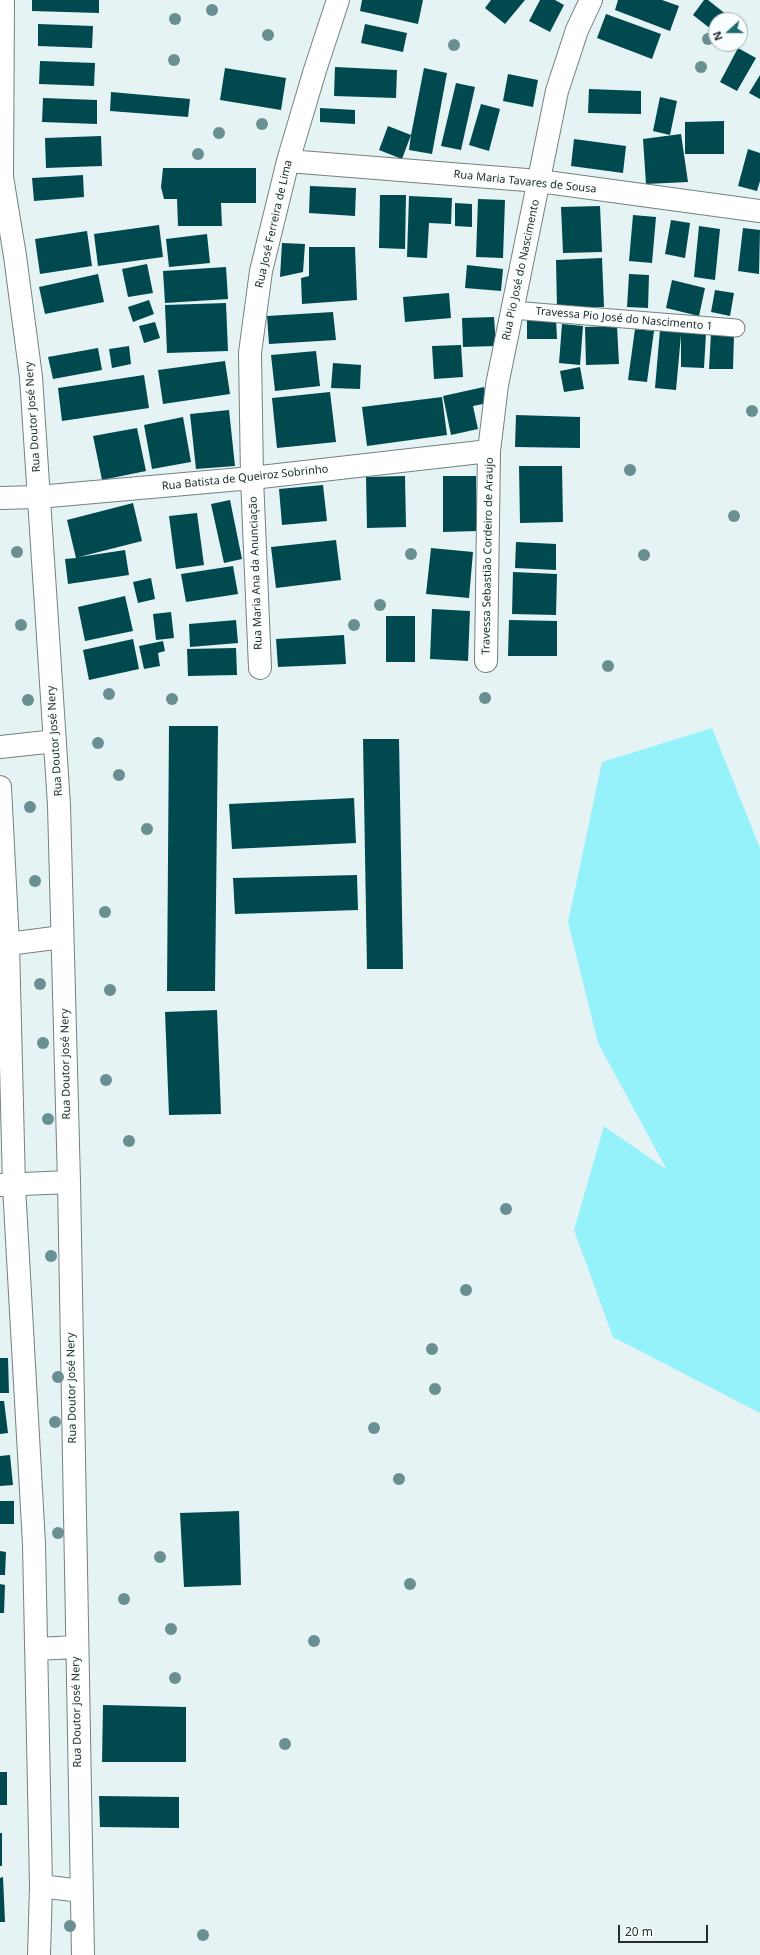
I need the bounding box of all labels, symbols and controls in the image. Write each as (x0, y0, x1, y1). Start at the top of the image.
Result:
north arrow (708, 12, 748, 52)
text: N (709, 29, 726, 43)
street label: Rua José Ferreira de Lima (253, 159, 295, 289)
street label: Rua Maria Tavares de Sousa (453, 168, 597, 196)
street label: Rua Pio José do Nascimento (500, 198, 542, 342)
street label: Travessa Pio José do Nascimento 1 (535, 305, 713, 333)
street label: Rua Doutor José Nery (23, 361, 43, 473)
street label: Travessa Sebastião Cordeiro de Araujo (480, 457, 496, 655)
street label: Rua Batista de Queiroz Sobrinho (161, 463, 329, 493)
street label: Rua Maria Ana da Anunciação (247, 496, 265, 650)
street label: Rua Doutor José Nery (45, 685, 65, 797)
street label: Rua Doutor José Nery (58, 1008, 74, 1120)
street label: Rua Doutor José Nery (64, 1332, 80, 1444)
street label: Rua Doutor José Nery (69, 1656, 85, 1768)
scale bar (620, 1917, 710, 1943)
text: 20 m (625, 1923, 653, 1940)

